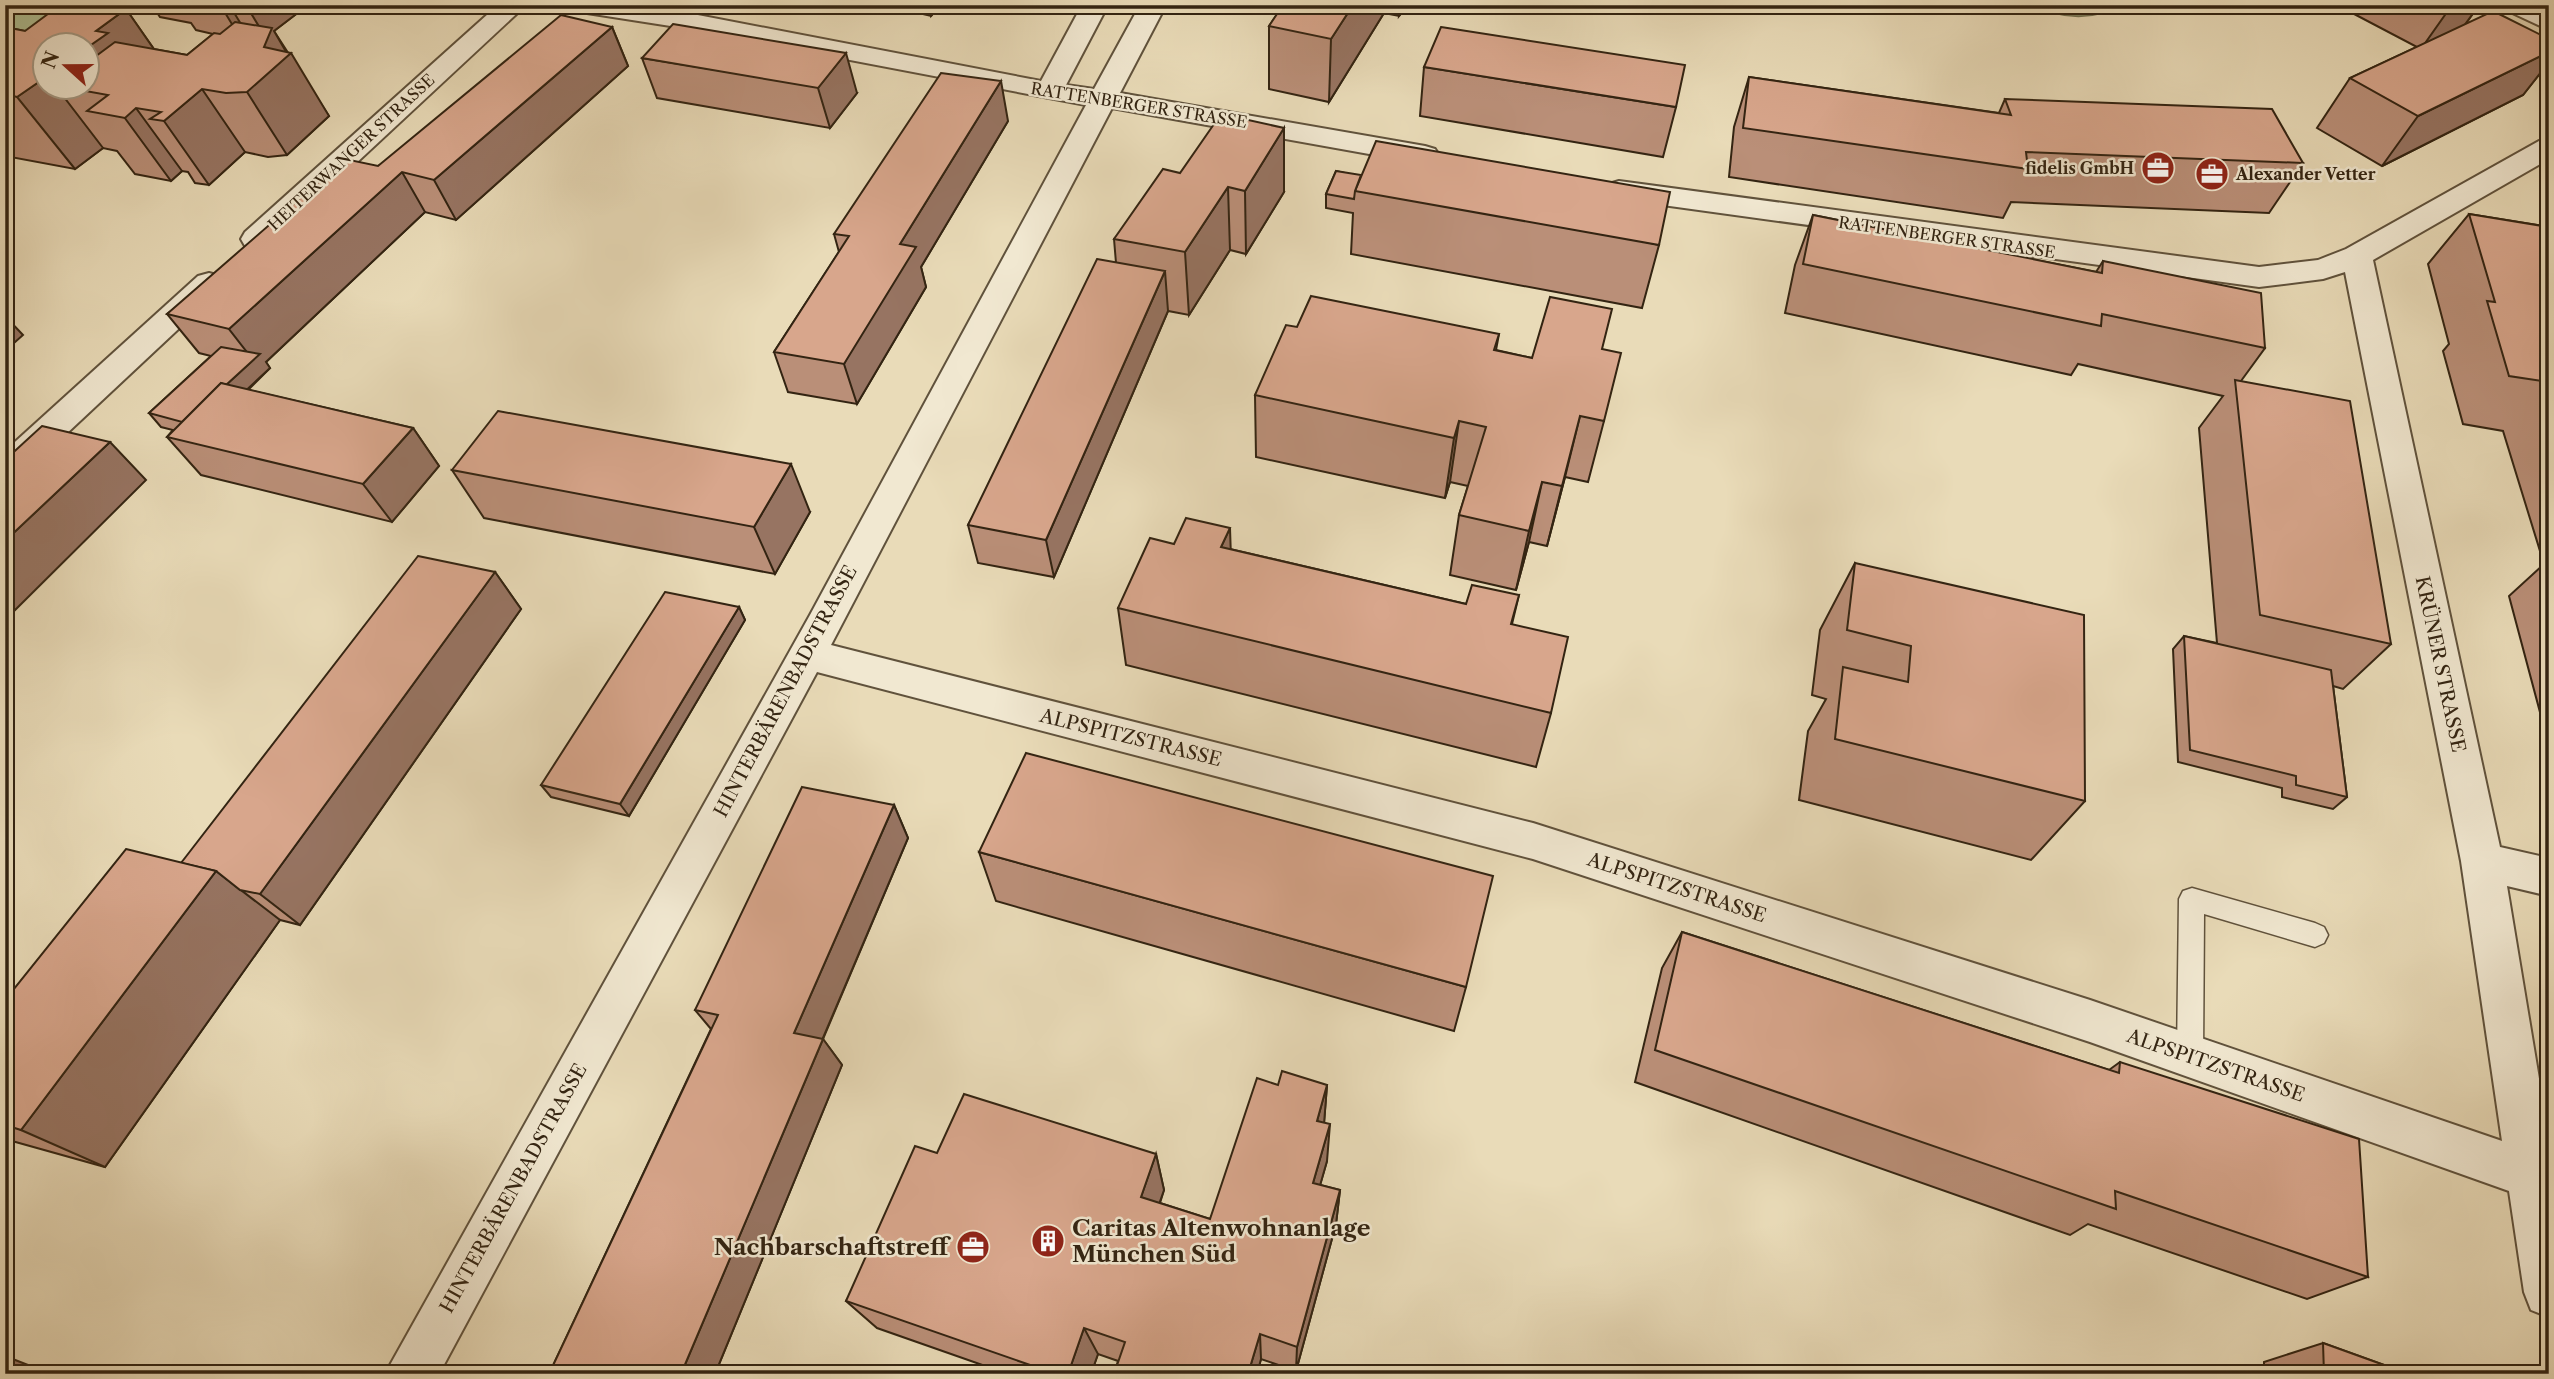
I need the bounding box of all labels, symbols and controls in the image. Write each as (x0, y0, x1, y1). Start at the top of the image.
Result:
north arrow (32, 32, 102, 102)
text: N (37, 48, 64, 72)
street label: HEITERWANGER STRASSE (264, 69, 438, 235)
street label: RATTENBERGER STRASSE (1029, 78, 1249, 132)
office icon: fidelis GmbH (2139, 149, 2177, 187)
office icon: Alexander Vetter (2193, 155, 2231, 193)
place label: fidelis GmbH (2025, 158, 2134, 178)
place label: Alexander Vetter (2235, 164, 2376, 184)
street label: RATTENBERGER STRASSE (1837, 212, 2057, 262)
street label: HINTERBÄRENBADSTRASSE (709, 561, 862, 821)
street label: KRÜNER STRASSE (2411, 574, 2470, 754)
street label: ALPSPITZSTRASSE (1037, 704, 1224, 771)
street label: ALPSPITZSTRASSE (1584, 847, 1769, 927)
street label: ALPSPITZSTRASSE (2123, 1024, 2308, 1107)
street label: HINTERBÄRENBADSTRASSE (435, 1059, 592, 1317)
place label: Caritas Altenwohnanlage München Süd (1072, 1214, 1371, 1268)
building icon: Caritas Altenwohnanlage München Süd (1029, 1222, 1067, 1260)
office icon: Nachbarschaftstreff (954, 1228, 992, 1266)
place label: Nachbarschaftstreff (714, 1233, 952, 1261)

